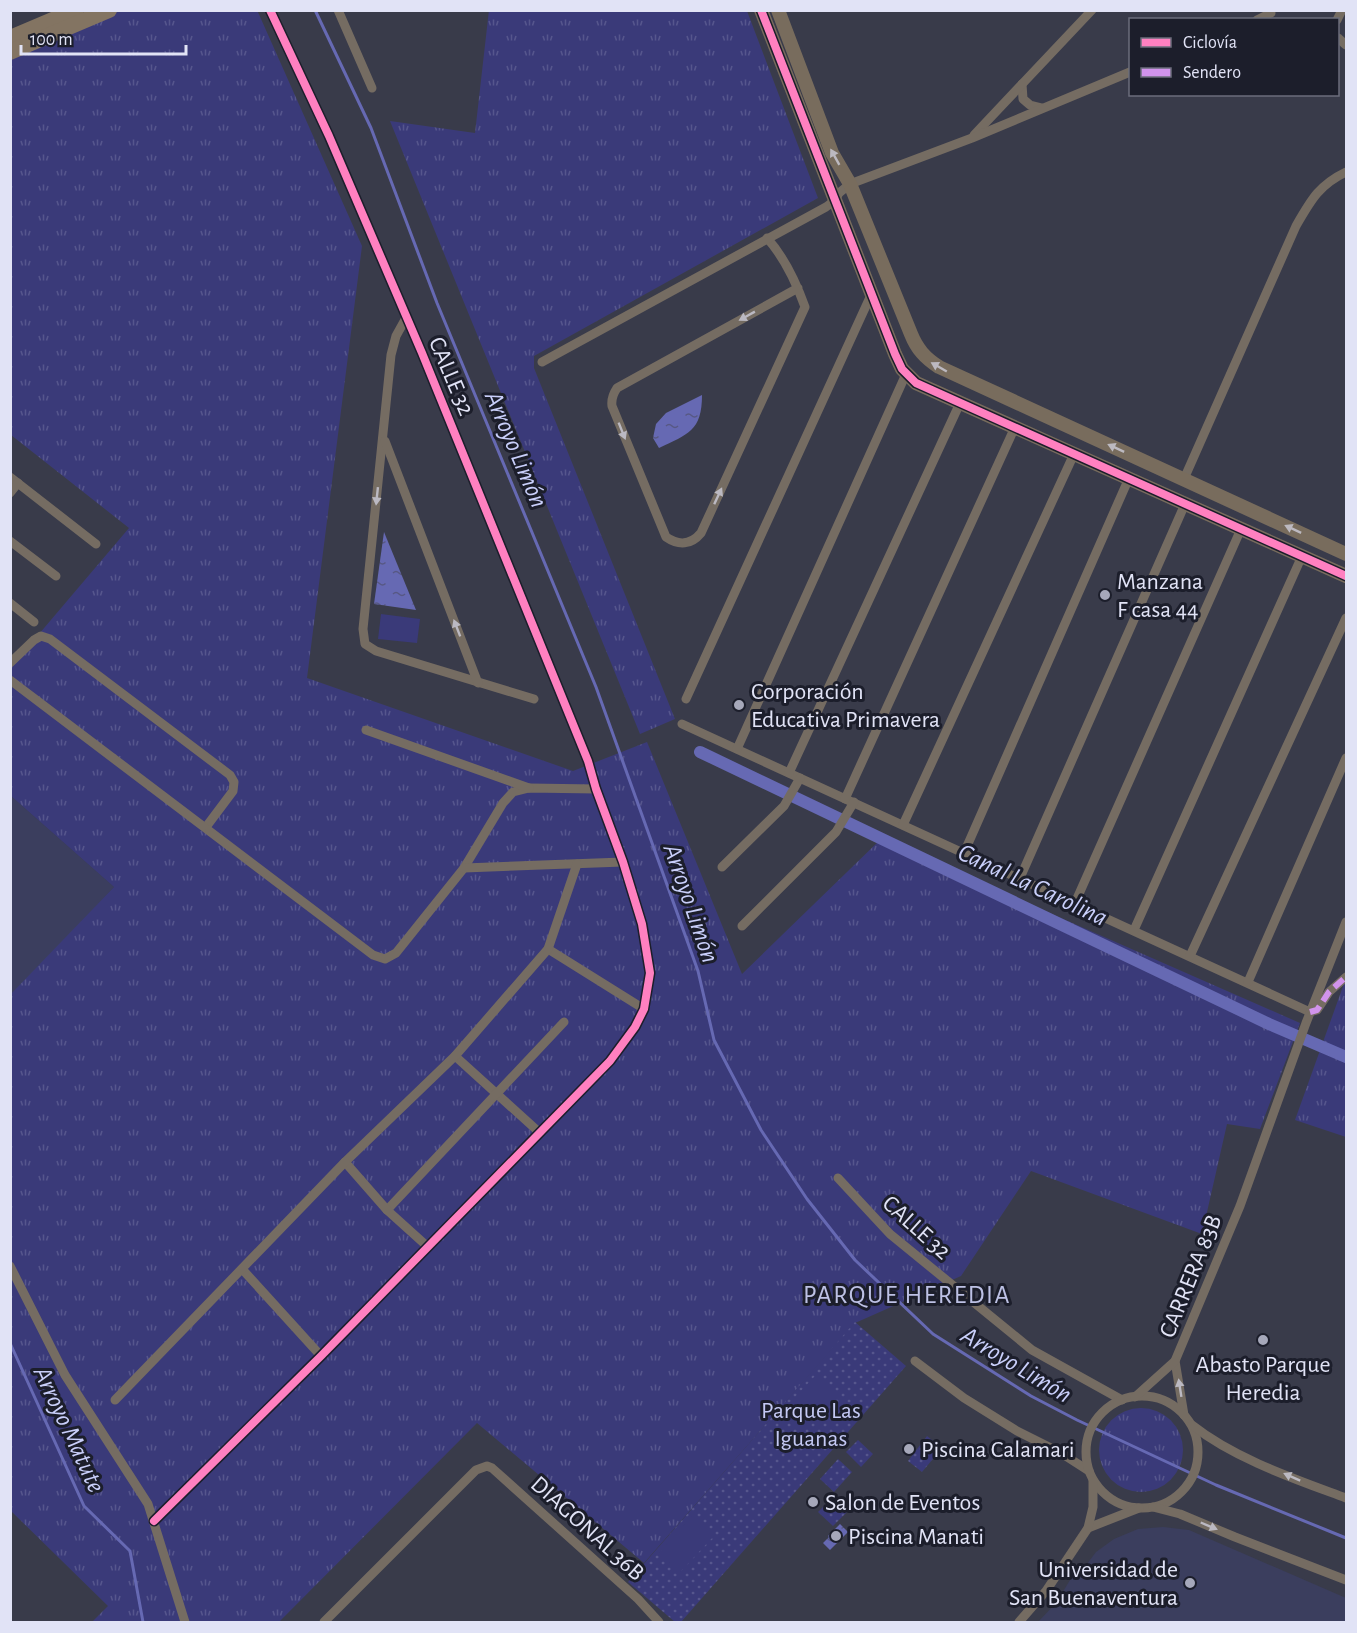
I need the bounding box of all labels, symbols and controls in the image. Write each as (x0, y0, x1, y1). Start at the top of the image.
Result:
scale bar (21, 18, 186, 56)
legend (1129, 18, 1339, 96)
text: 100 m (30, 31, 73, 49)
text: Ciclovía (1183, 34, 1237, 52)
text: Sendero (1183, 64, 1241, 82)
one-way arrow (830, 149, 840, 166)
one-way arrow (738, 311, 755, 321)
street label: CALLE 32 (424, 334, 478, 419)
one-way arrow (931, 361, 947, 372)
water label: Arroyo Limón (480, 386, 552, 511)
one-way arrow (617, 423, 627, 441)
one-way arrow (1107, 444, 1124, 453)
one-way arrow (372, 486, 382, 505)
one-way arrow (713, 488, 722, 505)
one-way arrow (1285, 525, 1302, 534)
place label: Manzana F casa 44 (1117, 570, 1203, 622)
marker: Manzana F casa 44 (1098, 588, 1112, 602)
one-way arrow (452, 619, 461, 637)
place label: Corporación Educativa Primavera (751, 680, 940, 732)
marker: Corporación Educativa Primavera (732, 698, 746, 712)
water label: Canal La Carolina (954, 839, 1111, 931)
water label: Arroyo Limón (658, 840, 724, 966)
street label: CALLE 32 (878, 1191, 955, 1264)
street label: CARRERA 83B (1155, 1212, 1226, 1341)
district label: PARQUE HEREDIA (803, 1282, 1011, 1308)
water label: Arroyo Limón (956, 1321, 1076, 1408)
marker: Abasto Parque Heredia (1256, 1333, 1270, 1347)
place label: Abasto Parque Heredia (1195, 1353, 1331, 1405)
water label: Arroyo Matute (28, 1362, 110, 1497)
one-way arrow (1175, 1379, 1184, 1398)
park label: Parque Las Iguanas (761, 1399, 861, 1451)
place label: Piscina Calamari (921, 1438, 1075, 1462)
marker: Piscina Calamari (902, 1442, 916, 1456)
street label: DIAGONAL 36B (526, 1472, 649, 1586)
one-way arrow (1283, 1473, 1300, 1482)
place label: Salon de Eventos (825, 1491, 980, 1515)
marker: Salon de Eventos (806, 1495, 820, 1509)
one-way arrow (1200, 1521, 1218, 1531)
place label: Piscina Manati (848, 1525, 984, 1549)
marker: Piscina Manati (829, 1529, 843, 1543)
place label: Universidad de San Buenaventura (1009, 1558, 1178, 1610)
marker: Universidad de San Buenaventura (1183, 1576, 1197, 1590)

